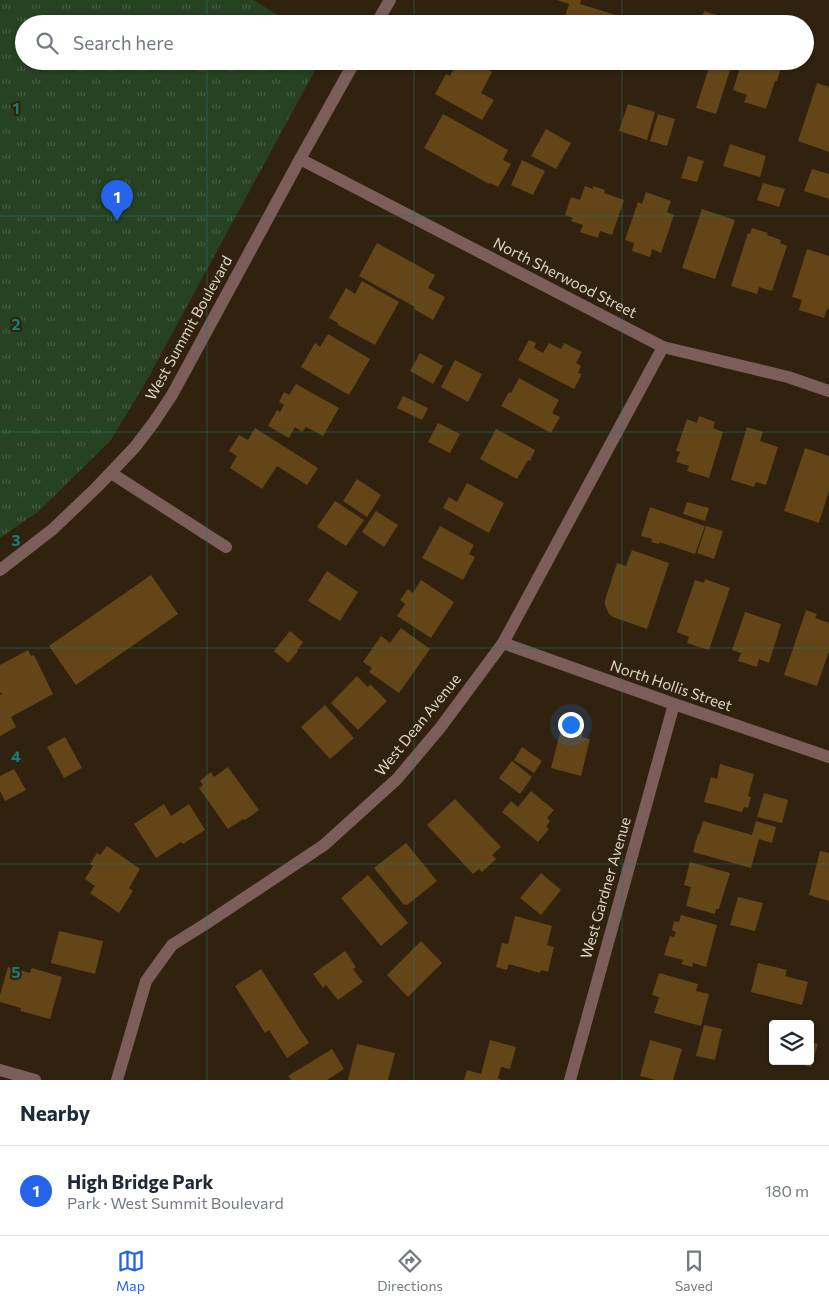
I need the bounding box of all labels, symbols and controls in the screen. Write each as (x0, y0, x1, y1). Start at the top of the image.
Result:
search box (15, 15, 814, 70)
icon: search (33, 29, 61, 57)
text: Search here (73, 31, 173, 54)
text: 1 (12, 98, 20, 117)
pin: 1 (101, 180, 133, 221)
street label: North Sherwood Street (491, 233, 640, 321)
street label: West Summit Boulevard (141, 252, 235, 403)
text: 2 (11, 314, 21, 333)
text: 3 (11, 530, 21, 549)
street label: North Hollis Street (608, 656, 735, 714)
street label: West Dean Avenue (371, 670, 464, 779)
your location (558, 712, 584, 738)
text: 4 (11, 746, 21, 765)
street label: West Gardner Avenue (576, 815, 634, 961)
text: 5 (11, 962, 21, 981)
map controls (769, 1020, 814, 1065)
button: layers (769, 1020, 814, 1065)
text: Nearby (20, 1100, 90, 1125)
text: High Bridge Park (67, 1170, 213, 1193)
text: 1 (32, 1181, 40, 1200)
text: 180 m (765, 1181, 809, 1200)
text: Park · West Summit Boulevard (67, 1193, 284, 1212)
tab: Map (116, 1247, 145, 1294)
tab: Directions (377, 1247, 443, 1294)
tab: Saved (675, 1247, 713, 1294)

